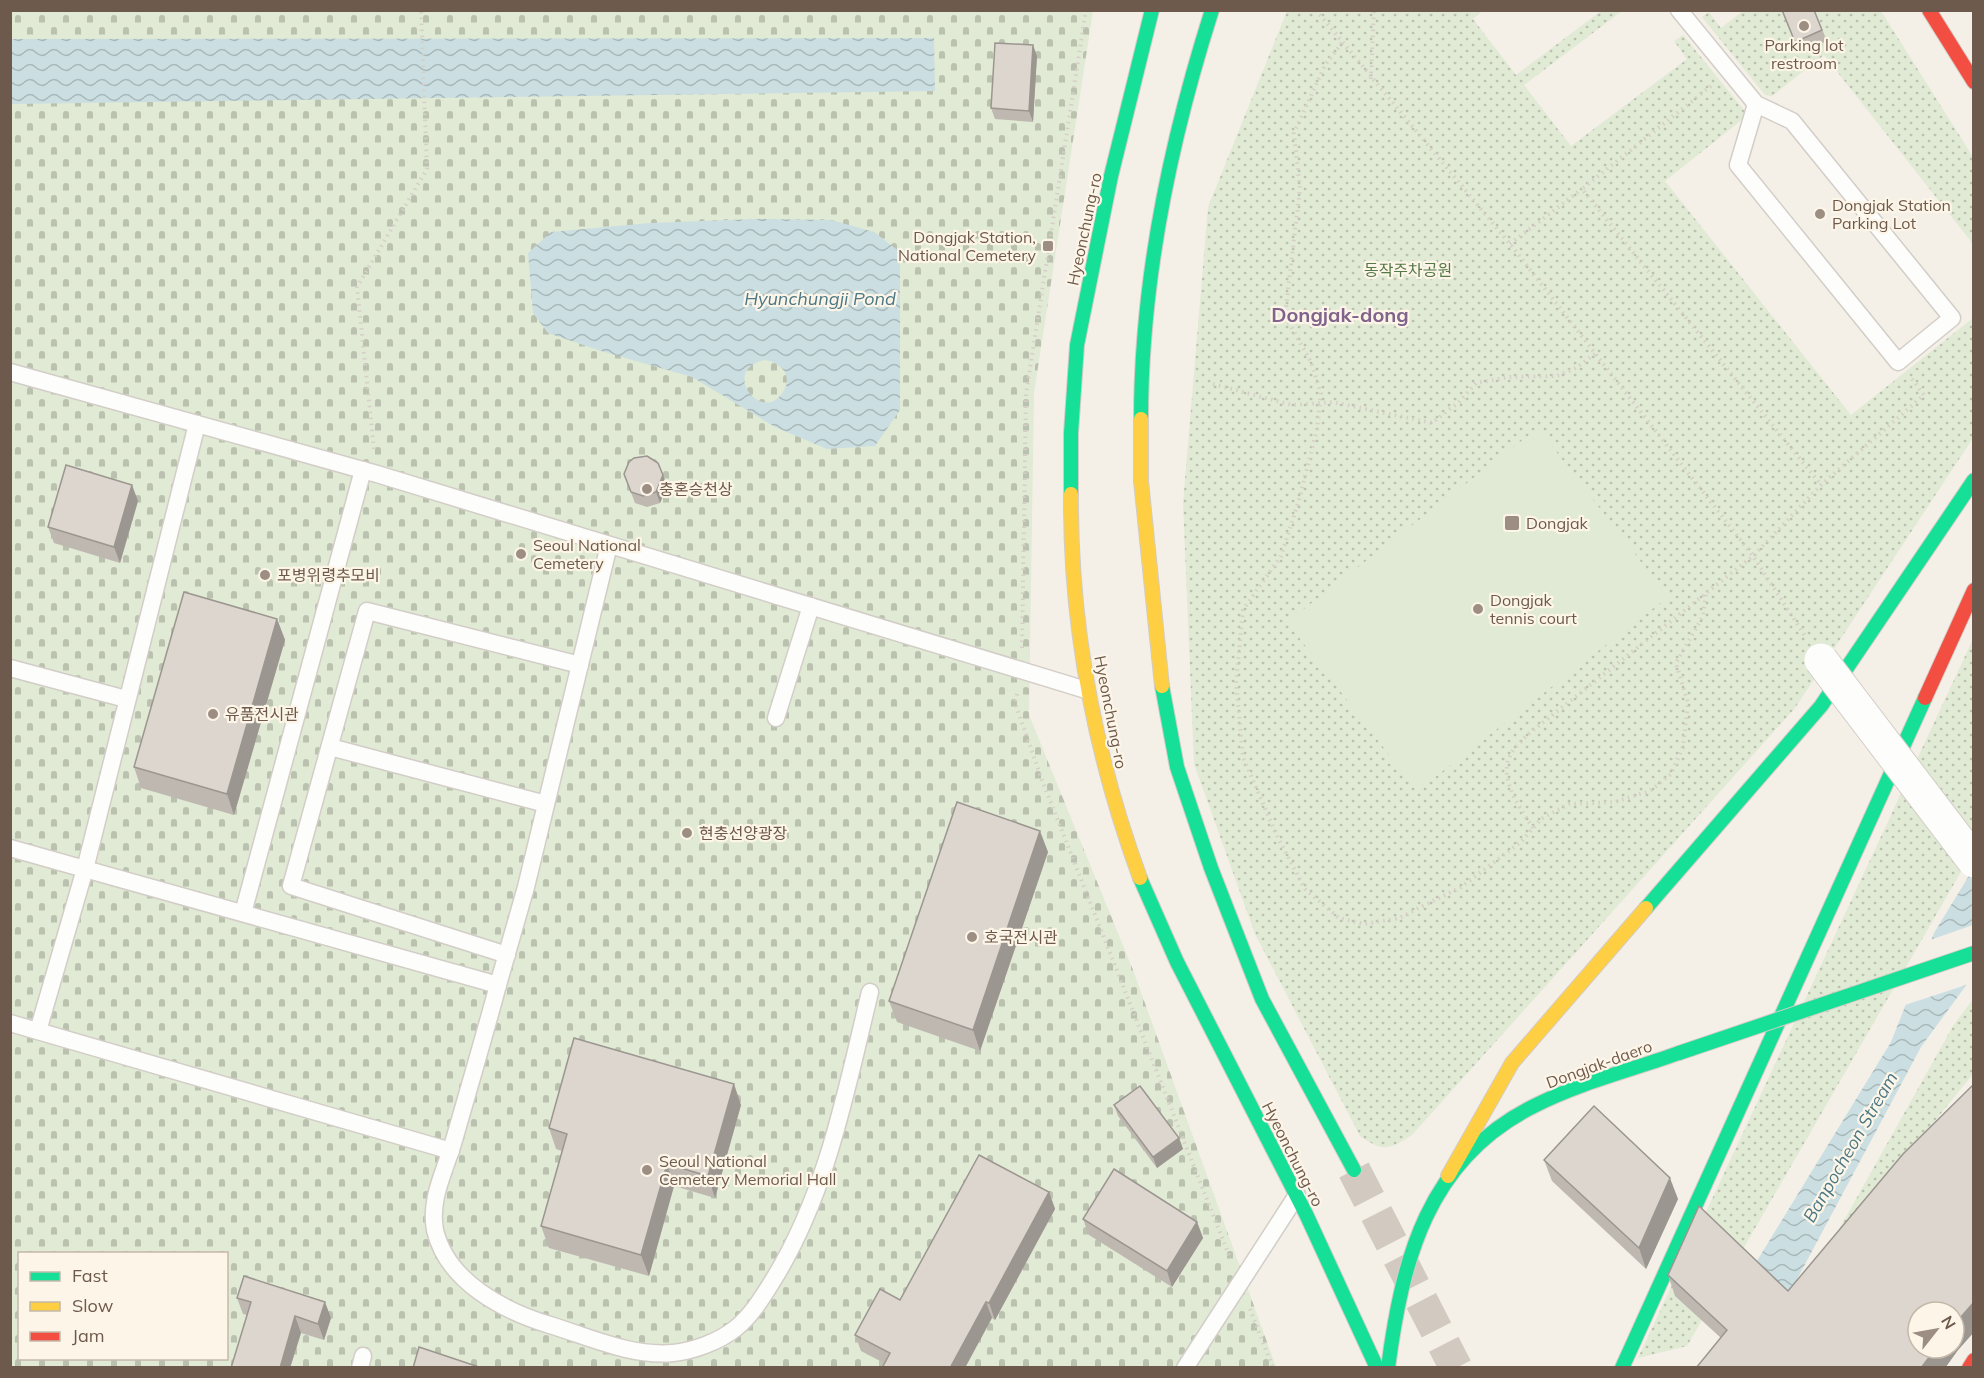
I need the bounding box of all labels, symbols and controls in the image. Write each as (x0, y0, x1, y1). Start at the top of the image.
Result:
marker: Parking lot restroom (1797, 19, 1811, 33)
place label: Parking lot restroom (1764, 35, 1844, 73)
street label: Hyeonchung-ro (1062, 171, 1106, 287)
place label: Dongjak Station Parking Lot (1832, 195, 1951, 233)
marker: Dongjak Station Parking Lot (1813, 207, 1827, 221)
place label: Dongjak Station, National Cemetery (898, 227, 1036, 265)
marker: Dongjak Station, National Cemetery (1041, 239, 1055, 253)
park label: 동작주차공원 (1364, 260, 1452, 280)
water label: Hyunchungji Pond (744, 287, 896, 310)
district label: Dongjak-dong (1271, 302, 1409, 327)
place label: 충혼승천상 (659, 479, 733, 499)
marker: 충혼승천상 (640, 482, 654, 496)
place label: Dongjak (1526, 513, 1589, 533)
marker: Dongjak (1503, 514, 1521, 532)
place label: Seoul National Cemetery (533, 535, 641, 573)
marker: Seoul National Cemetery (514, 547, 528, 561)
place label: 포병위령추모비 (277, 565, 380, 585)
marker: 포병위령추모비 (258, 568, 272, 582)
place label: Dongjak tennis court (1490, 590, 1577, 628)
marker: Dongjak tennis court (1471, 602, 1485, 616)
street label: Hyeonchung-ro (1090, 654, 1132, 770)
place label: 유품전시관 (225, 704, 299, 724)
marker: 유품전시관 (206, 707, 220, 721)
place label: 현충선양광장 (699, 823, 788, 843)
marker: 현충선양광장 (680, 826, 694, 840)
place label: 호국전시관 (984, 927, 1058, 947)
marker: 호국전시관 (965, 930, 979, 944)
street label: Dongjak-daero (1543, 1036, 1655, 1092)
water label: Banpocheon Stream (1798, 1068, 1902, 1226)
street label: Hyeonchung-ro (1258, 1098, 1328, 1210)
place label: Seoul National Cemetery Memorial Hall (659, 1151, 836, 1189)
marker: Seoul National Cemetery Memorial Hall (640, 1163, 654, 1177)
legend (18, 1252, 228, 1360)
text: Fast (72, 1264, 108, 1287)
text: Slow (72, 1294, 114, 1317)
north arrow (1906, 1300, 1966, 1360)
text: N (1937, 1312, 1961, 1333)
text: Jam (72, 1324, 105, 1347)

